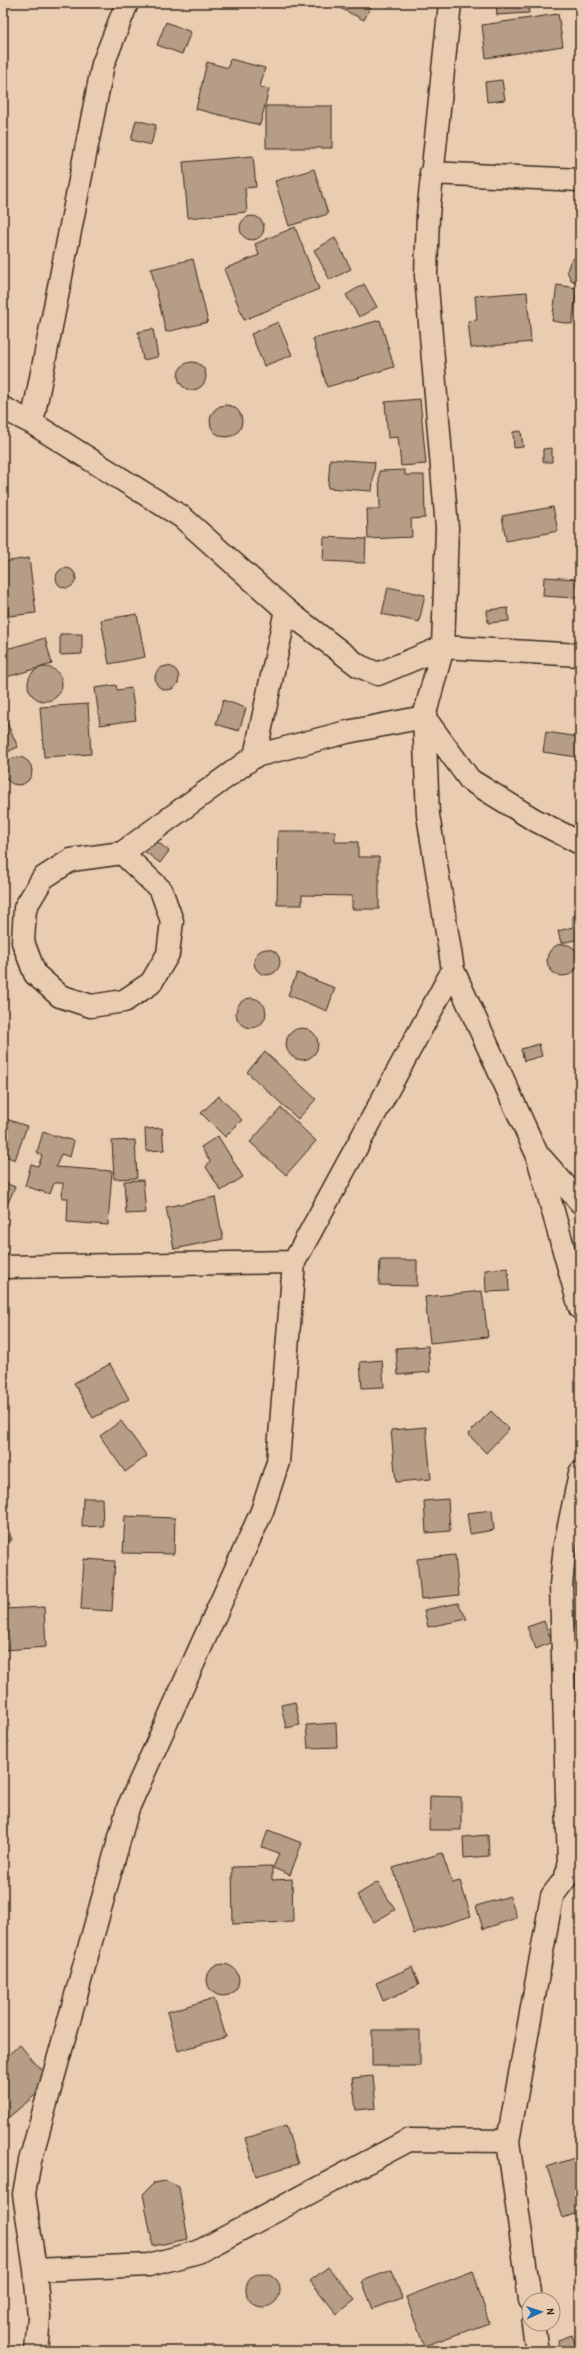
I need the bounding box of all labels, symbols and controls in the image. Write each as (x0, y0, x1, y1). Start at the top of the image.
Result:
north arrow (521, 2292, 561, 2332)
text: N (544, 2308, 558, 2315)

